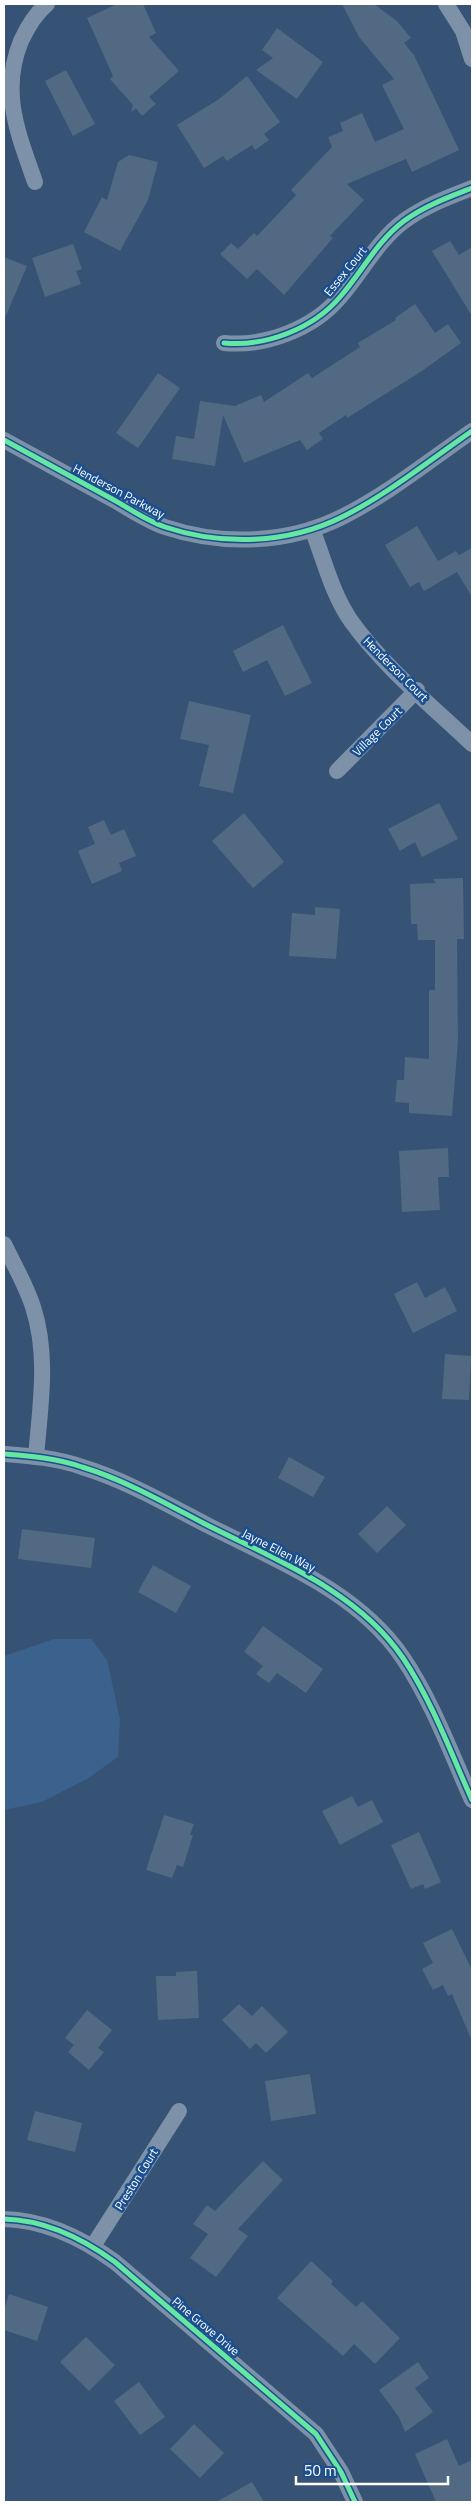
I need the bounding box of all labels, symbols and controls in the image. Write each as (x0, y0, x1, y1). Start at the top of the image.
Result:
street label: Essex Court (319, 241, 372, 300)
street label: Henderson Parkway (70, 459, 169, 523)
street label: Henderson Court (359, 632, 434, 707)
street label: Village Court (348, 701, 407, 760)
street label: Jayne Ellen Way (239, 1523, 319, 1577)
street label: Preston Court (109, 2144, 163, 2214)
street label: Pine Grove Drive (168, 2292, 244, 2360)
scale bar (296, 2454, 448, 2486)
text: 50 m (304, 2459, 337, 2482)

